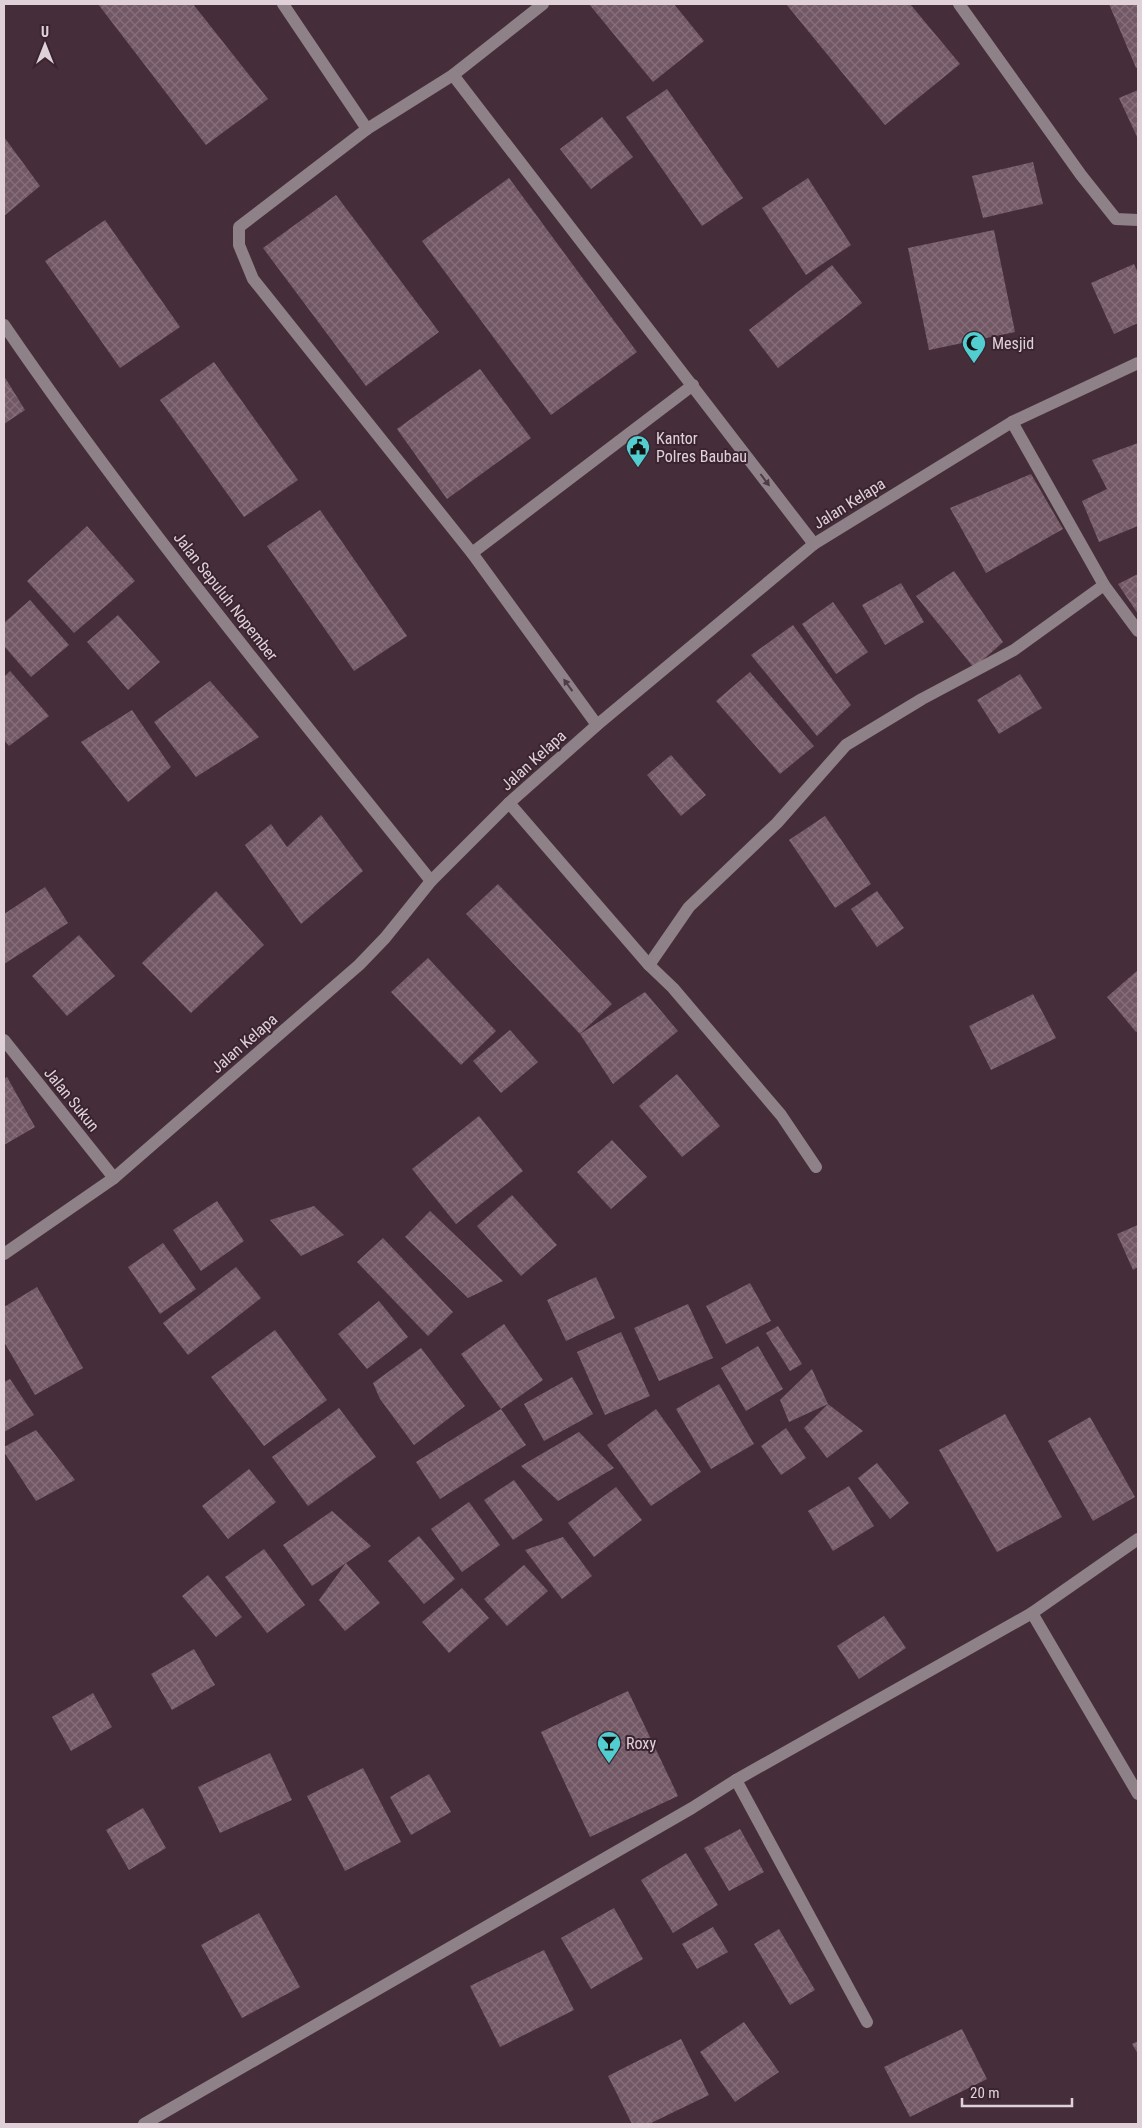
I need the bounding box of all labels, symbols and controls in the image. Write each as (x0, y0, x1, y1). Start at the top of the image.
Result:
north arrow (20, 20, 70, 70)
text: U (41, 24, 49, 40)
mosque icon: Mesjid (961, 330, 987, 364)
place label: Mesjid (992, 334, 1034, 353)
place label: Kantor Polres Baubau (656, 429, 747, 466)
public building icon: Kantor Polres Baubau (625, 434, 651, 468)
one-way arrow (760, 473, 771, 486)
street label: Jalan Kelapa (810, 474, 889, 533)
street label: Jalan Sepuluh Nopember (169, 528, 282, 665)
one-way arrow (563, 678, 573, 692)
street label: Jalan Kelapa (497, 726, 570, 795)
street label: Jalan Kelapa (208, 1010, 281, 1077)
street label: Jalan Sukun (40, 1063, 103, 1135)
bar icon: Roxy (596, 1730, 622, 1764)
place label: Roxy (626, 1734, 656, 1753)
scale bar (962, 2076, 1072, 2108)
text: 20 m (970, 2084, 1000, 2102)

